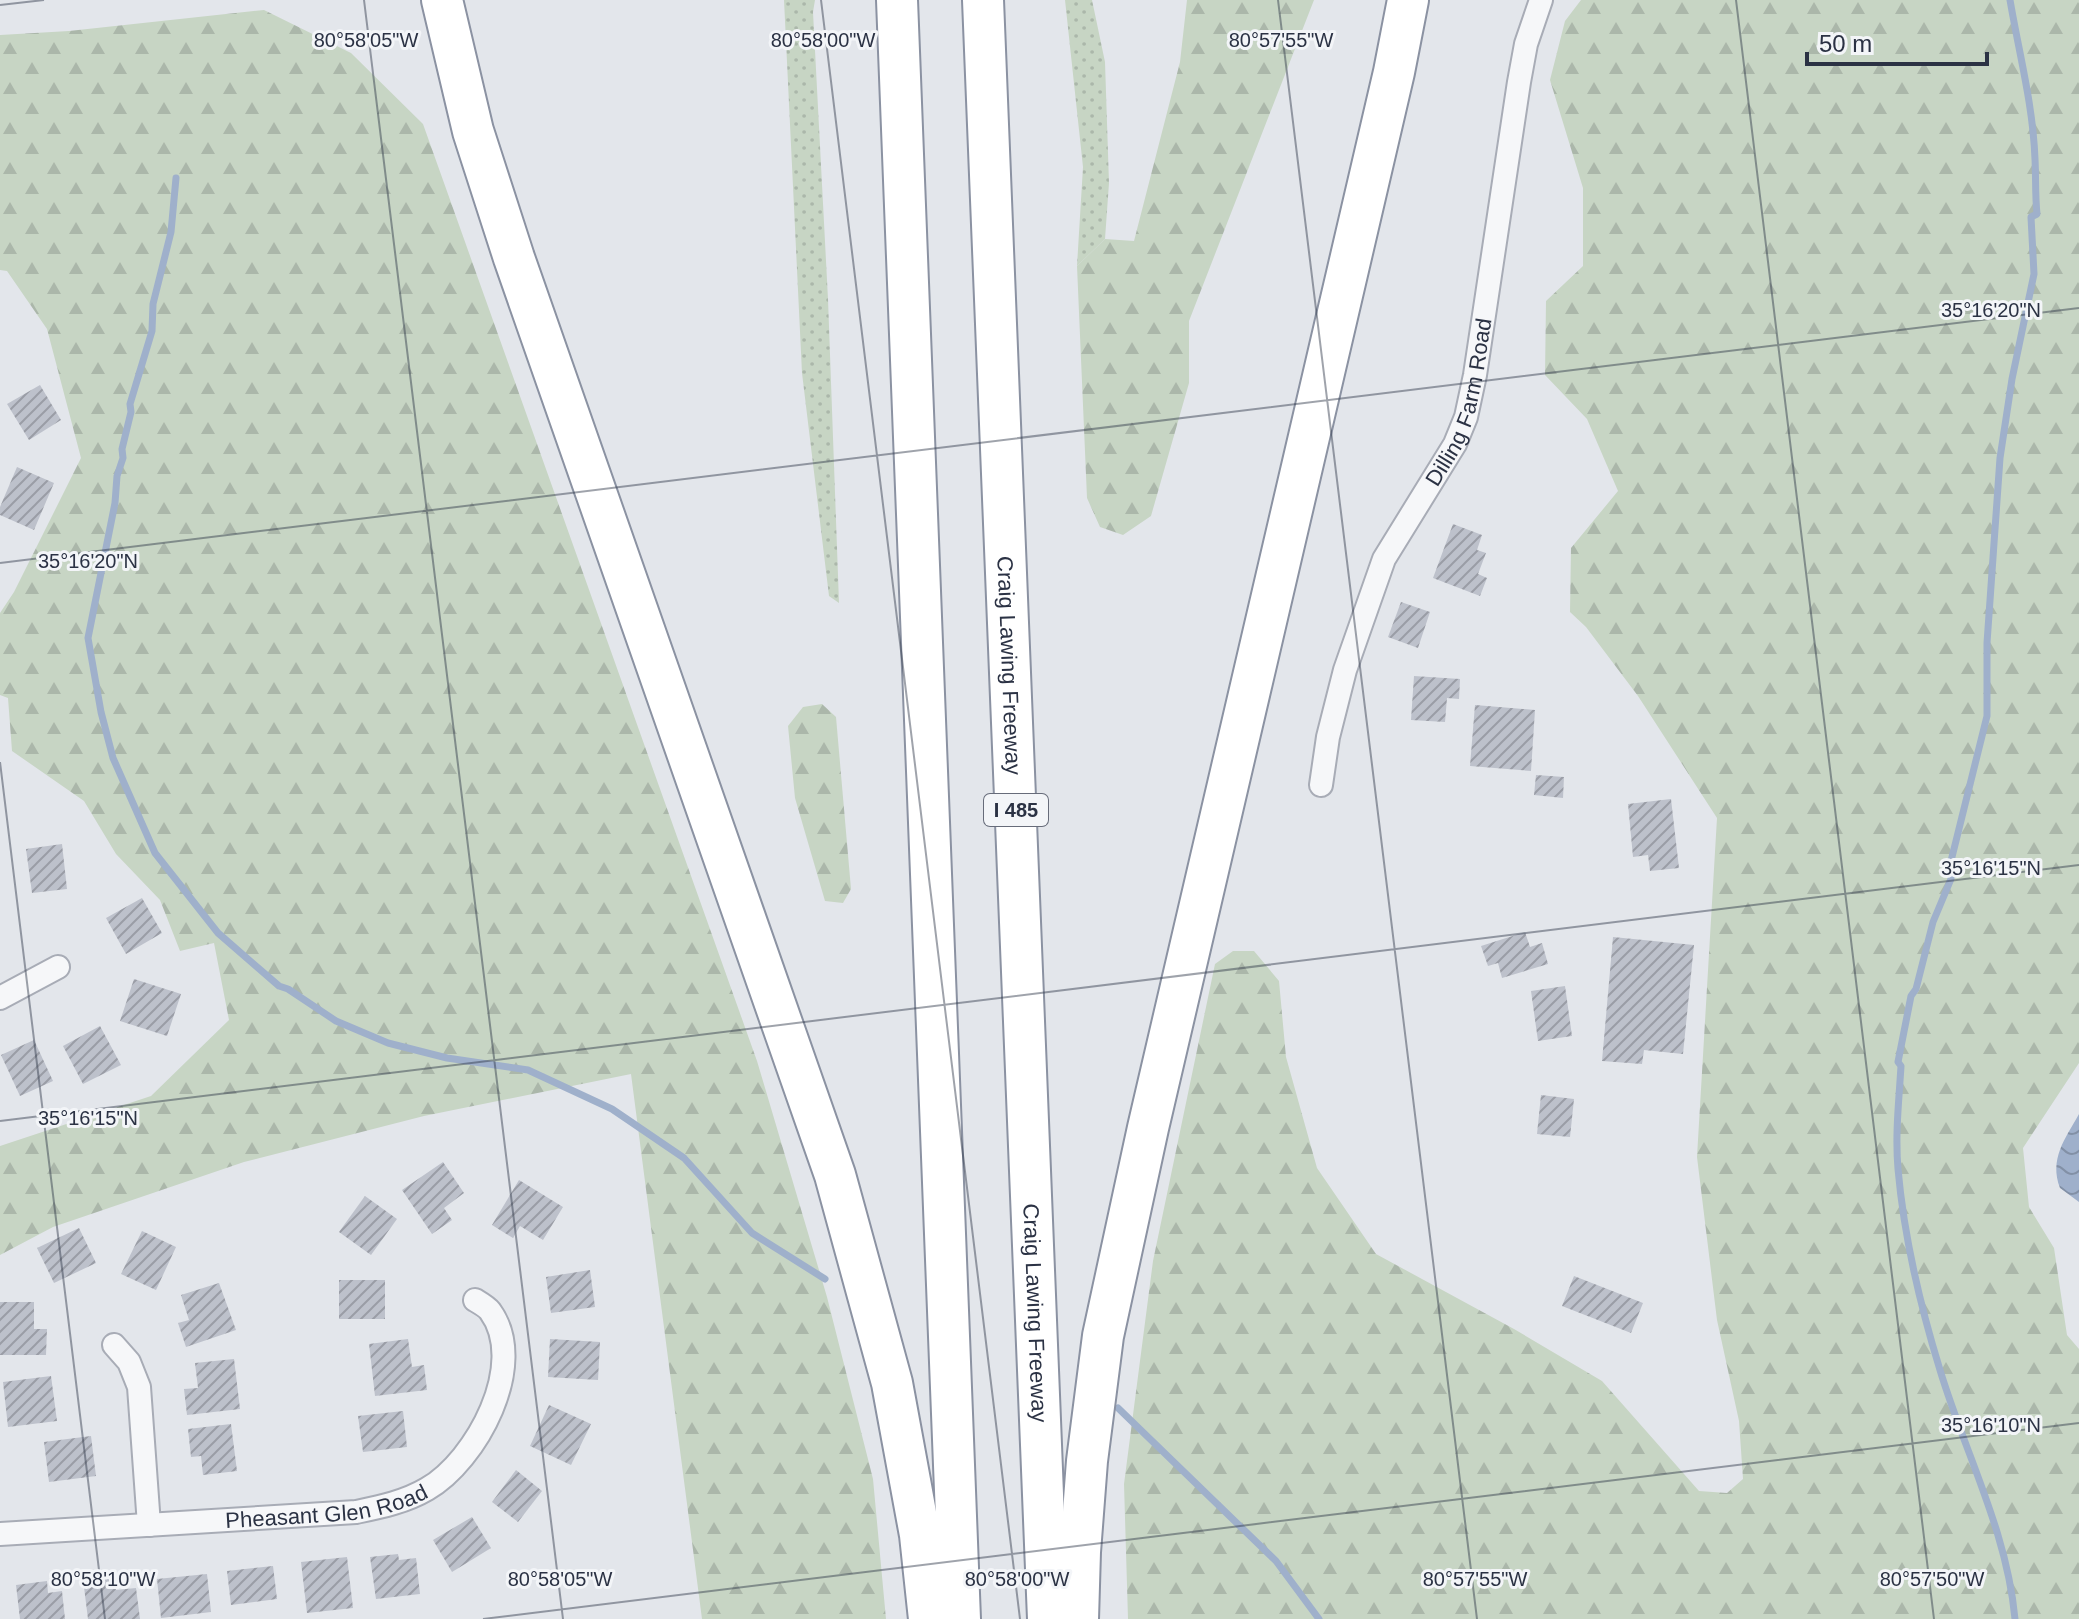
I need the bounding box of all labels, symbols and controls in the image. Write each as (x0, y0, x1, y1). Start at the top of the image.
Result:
scale bar (1807, 16, 1987, 66)
text: 80°58'05"W (314, 29, 418, 51)
text: 80°58'00"W (771, 29, 875, 51)
text: 80°57'55"W (1229, 29, 1333, 51)
text: 50 m (1819, 30, 1872, 57)
text: 35°16'20"N (1941, 299, 2041, 321)
street label: Dilling Farm Road (1420, 316, 1496, 490)
text: 35°16'20"N (38, 550, 138, 572)
street label: Craig Lawing Freeway (993, 556, 1027, 775)
road number: I 485 (984, 794, 1048, 826)
text: 35°16'15"N (1941, 857, 2041, 879)
text: 35°16'15"N (38, 1107, 138, 1129)
street label: Craig Lawing Freeway (1019, 1203, 1053, 1423)
text: 35°16'10"N (1941, 1414, 2041, 1436)
street label: Pheasant Glen Road (225, 1479, 431, 1533)
text: 80°58'10"W (51, 1568, 155, 1590)
text: 80°58'05"W (508, 1568, 612, 1590)
text: 80°58'00"W (965, 1568, 1069, 1590)
text: 80°57'55"W (1423, 1568, 1527, 1590)
text: 80°57'50"W (1880, 1568, 1984, 1590)

